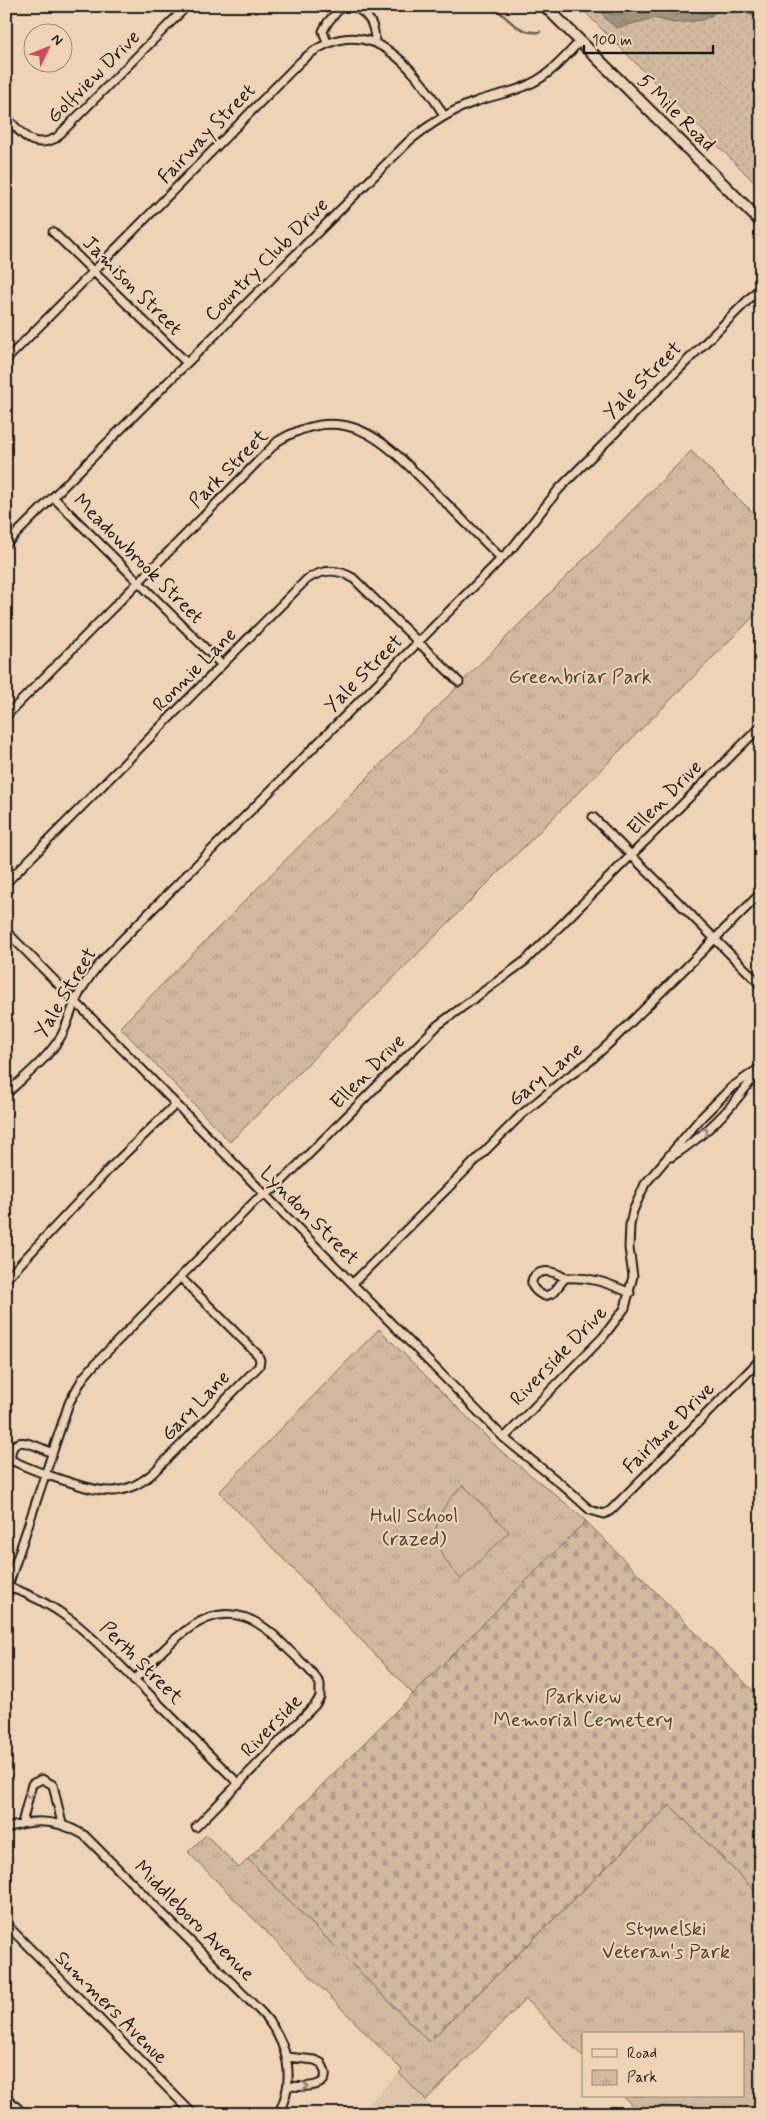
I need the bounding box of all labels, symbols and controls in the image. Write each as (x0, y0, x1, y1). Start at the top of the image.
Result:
north arrow (22, 22, 72, 72)
scale bar (584, 22, 713, 54)
street label: Golfview Drive (41, 24, 147, 130)
text: N (47, 30, 67, 49)
text: 100 m (592, 31, 632, 51)
street label: 5 Mile Road (631, 68, 721, 158)
street label: Fairway Street (152, 78, 262, 190)
street label: Country Club Drive (199, 192, 335, 328)
street label: Jamison Street (76, 230, 188, 342)
street label: Yale Street (598, 336, 688, 426)
street label: Park Street (183, 423, 275, 515)
street label: Meadowbrook Street (67, 488, 209, 630)
street label: Ronnie Lane (147, 622, 243, 718)
street label: Yale Street (319, 629, 409, 719)
park label: Greenbriar Park (508, 664, 652, 691)
street label: Ellen Drive (621, 754, 709, 842)
street label: Yale Street (28, 943, 104, 1043)
street label: Ellen Drive (324, 1028, 412, 1116)
street label: Gary Lane (503, 1037, 589, 1113)
one-way arrow (700, 1128, 709, 1137)
street label: Lyndon Street (253, 1160, 365, 1272)
street label: Riverside Drive (504, 1300, 614, 1412)
street label: Gary Lane (156, 1365, 236, 1447)
street label: Fairlane Drive (617, 1376, 721, 1480)
park label: Hull School (razed) (370, 1503, 458, 1553)
street label: Perth Street (93, 1615, 189, 1711)
park label: Parkview Memorial Cemetery (493, 1684, 673, 1734)
street label: Riverside (235, 1688, 309, 1763)
one-way arrow (24, 1791, 35, 1800)
street label: Middleboro Avenue (128, 1855, 260, 1987)
park label: Stymelski Veteran's Park (602, 1916, 730, 1966)
street label: Summers Avenue (48, 1945, 174, 2071)
legend (582, 2032, 744, 2098)
text: Road (627, 2044, 657, 2064)
text: Park (627, 2068, 657, 2088)
one-way arrow (302, 2081, 310, 2092)

